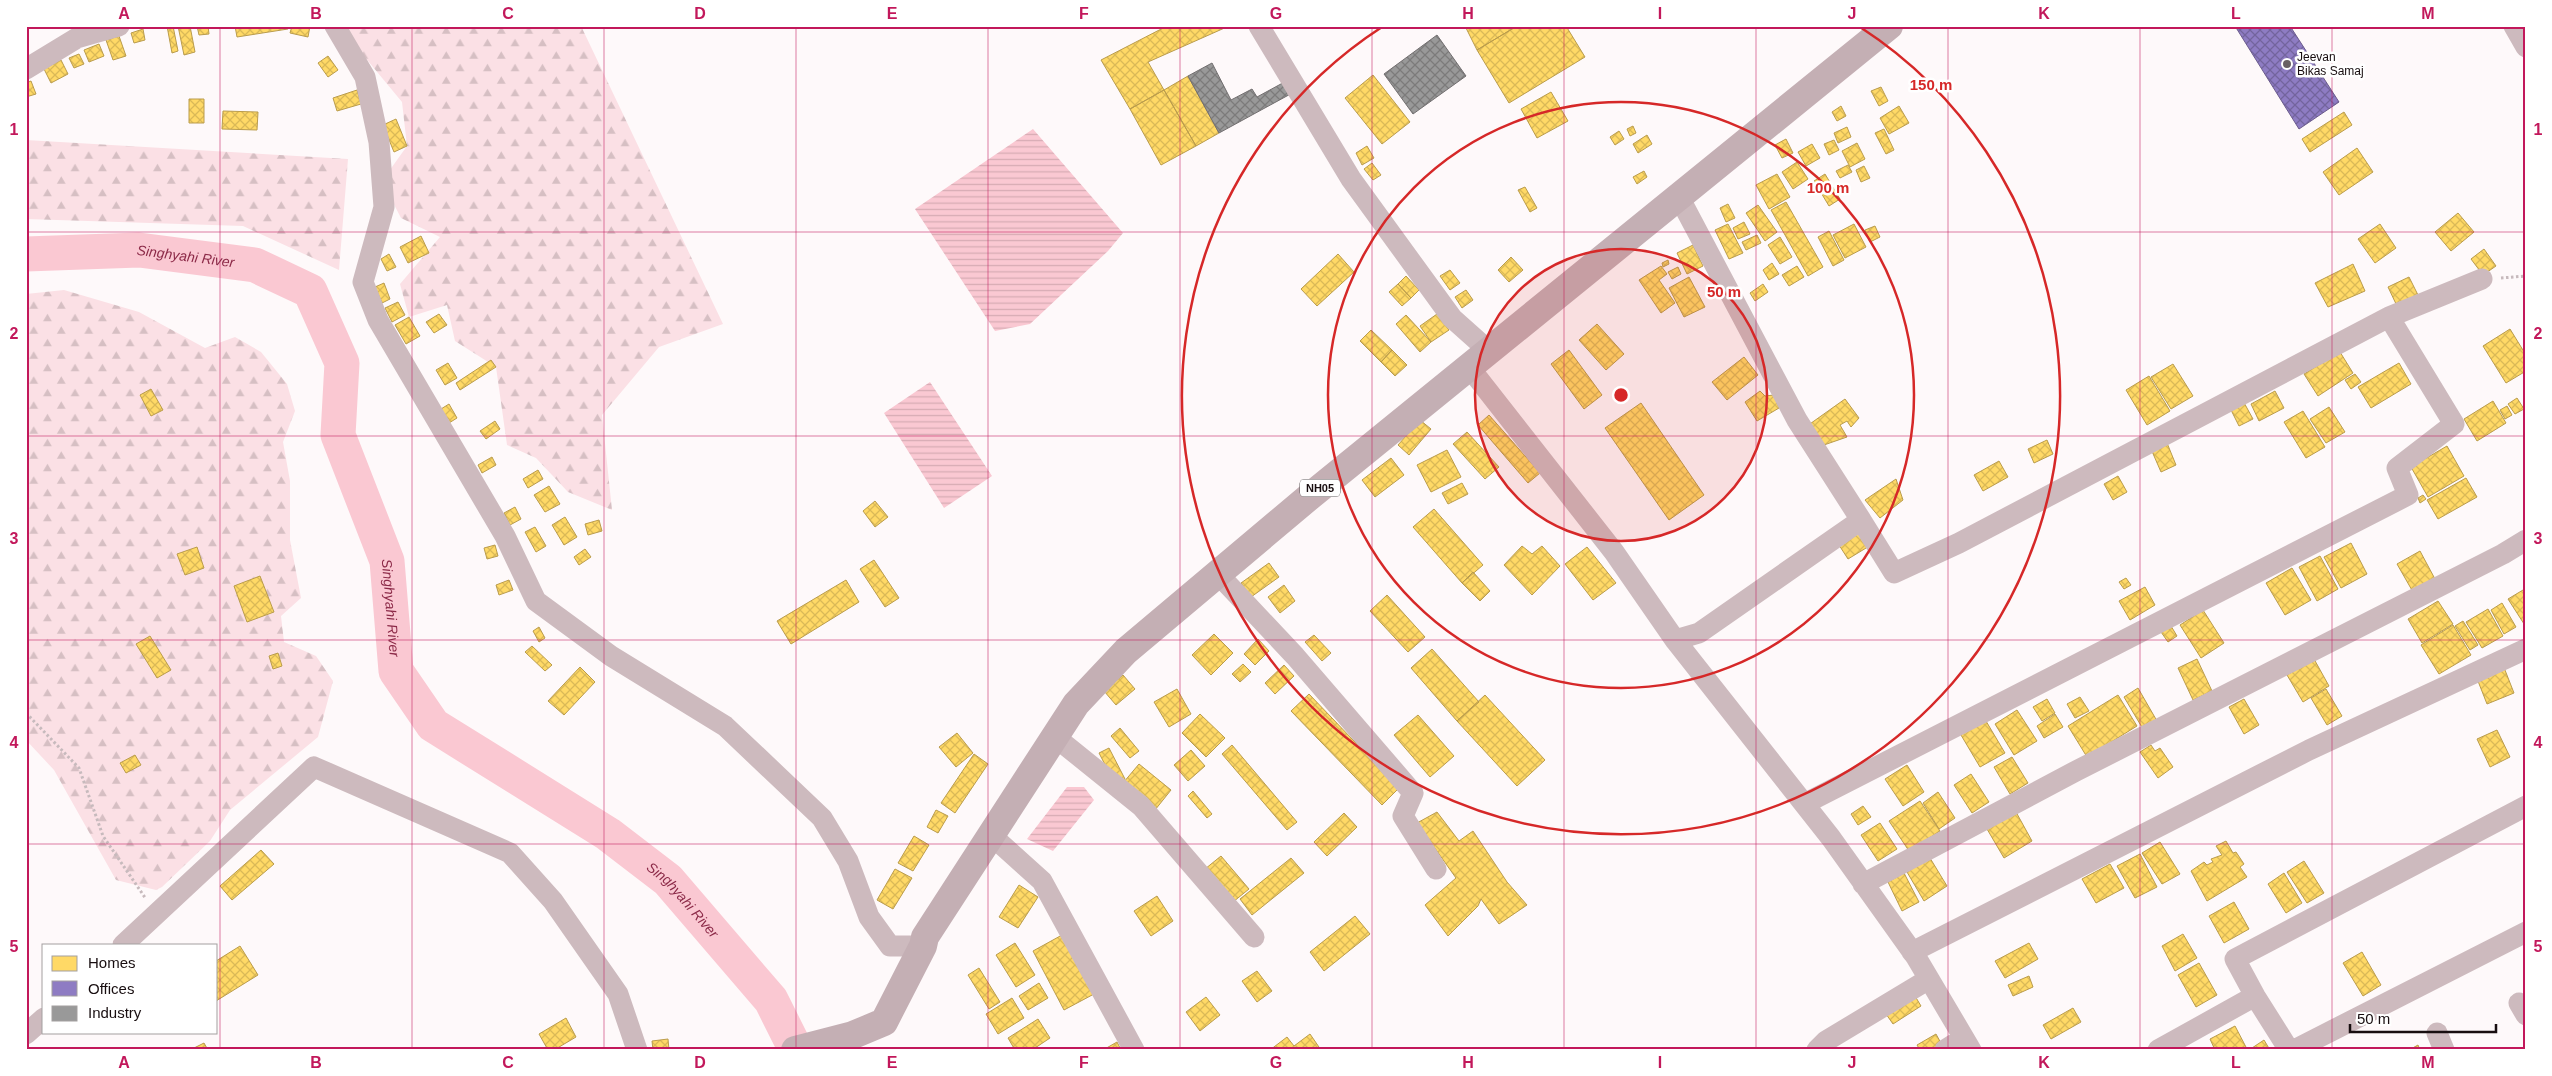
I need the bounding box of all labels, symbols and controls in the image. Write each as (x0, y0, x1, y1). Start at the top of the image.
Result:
text: A (118, 5, 130, 22)
text: B (310, 5, 322, 22)
text: C (502, 5, 514, 22)
text: D (694, 5, 706, 22)
text: E (887, 5, 898, 22)
text: F (1079, 5, 1089, 22)
text: G (1270, 5, 1282, 22)
text: H (1462, 5, 1474, 22)
text: I (1658, 5, 1662, 22)
text: J (1848, 5, 1856, 22)
text: K (2038, 5, 2050, 22)
text: L (2231, 5, 2241, 22)
text: M (2421, 5, 2435, 22)
place label: Jeevan Bikas Samaj (2297, 50, 2364, 78)
marker: Jeevan Bikas Samaj (2281, 58, 2293, 70)
text: 150 m (1910, 76, 1952, 93)
text: 1 (10, 121, 19, 138)
text: 1 (2534, 121, 2543, 138)
text: 100 m (1807, 179, 1849, 196)
water label: Singhyahi River (136, 242, 237, 270)
text: 50 m (1707, 283, 1741, 300)
text: 2 (10, 325, 19, 342)
text: 2 (2534, 325, 2543, 342)
centre of rings (1612, 386, 1630, 404)
road number: NH05 (1300, 479, 1340, 496)
text: 3 (10, 530, 19, 547)
text: 3 (2534, 530, 2543, 547)
water label: Singhyahi River (379, 558, 403, 659)
text: 4 (10, 734, 19, 751)
text: 4 (2534, 734, 2543, 751)
water label: Singhyahi River (644, 859, 723, 942)
text: 5 (10, 938, 19, 955)
text: 5 (2534, 938, 2543, 955)
legend (42, 944, 218, 1034)
text: Homes (88, 954, 136, 971)
text: Offices (88, 980, 134, 997)
scale bar (2350, 1001, 2496, 1033)
text: Industry (88, 1004, 142, 1021)
text: 50 m (2357, 1010, 2390, 1027)
text: A (118, 1054, 130, 1071)
text: B (310, 1054, 322, 1071)
text: C (502, 1054, 514, 1071)
text: D (694, 1054, 706, 1071)
text: E (887, 1054, 898, 1071)
text: F (1079, 1054, 1089, 1071)
text: G (1270, 1054, 1282, 1071)
text: H (1462, 1054, 1474, 1071)
text: I (1658, 1054, 1662, 1071)
text: J (1848, 1054, 1856, 1071)
text: K (2038, 1054, 2050, 1071)
text: L (2231, 1054, 2241, 1071)
text: M (2421, 1054, 2435, 1071)

